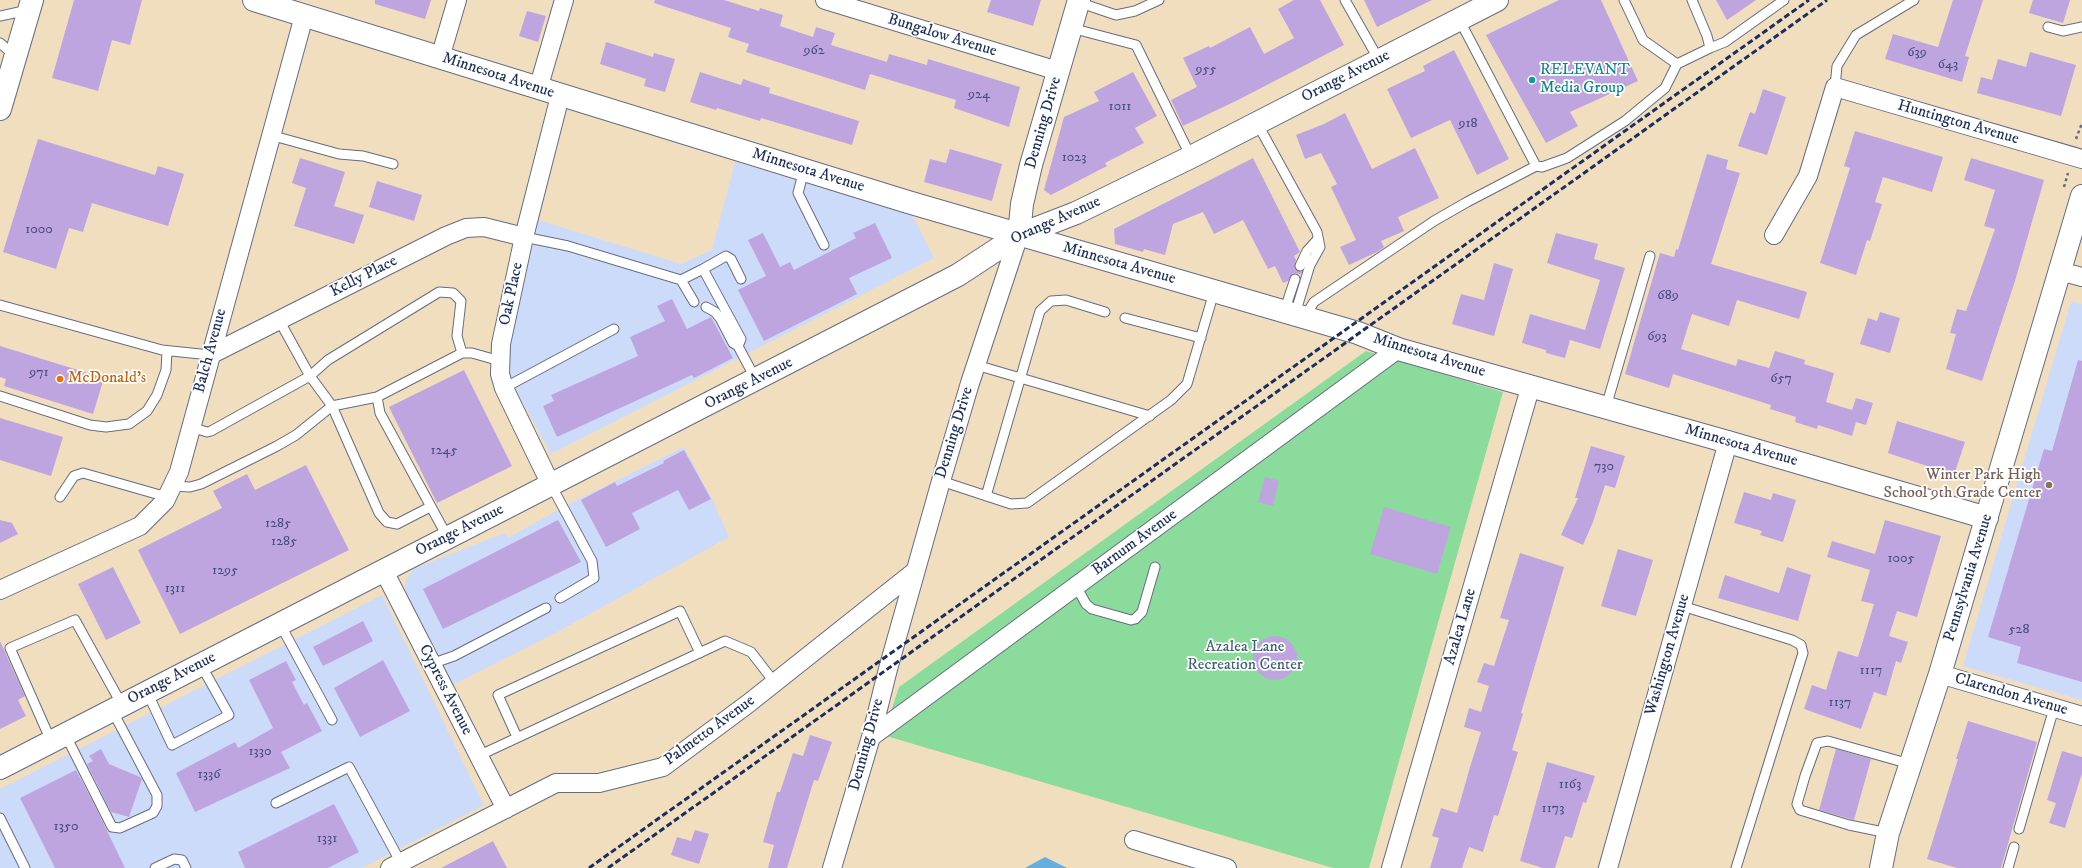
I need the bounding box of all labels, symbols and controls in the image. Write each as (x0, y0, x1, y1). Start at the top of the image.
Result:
street label: Bungalow Avenue (885, 10, 999, 62)
house number: 962 (803, 43, 825, 59)
house number: 639 (1907, 45, 1927, 61)
street label: Orange Avenue (1299, 47, 1393, 107)
street label: Minnesota Avenue (440, 49, 556, 103)
house number: 643 (1938, 57, 1958, 73)
place label: RELEVANT Media Group (1540, 61, 1630, 99)
house number: 955 (1196, 62, 1216, 78)
street label: Denning Drive (1022, 75, 1066, 171)
marker: RELEVANT Media Group (1527, 75, 1537, 85)
house number: 924 (968, 87, 990, 103)
street label: Huntington Avenue (1895, 96, 2021, 150)
house number: 1011 (1109, 99, 1131, 115)
house number: 918 (1458, 116, 1478, 132)
street label: Minnesota Avenue (749, 145, 867, 197)
house number: 1023 (1062, 150, 1086, 166)
street label: Orange Avenue (1008, 193, 1104, 249)
house number: 1000 (25, 222, 53, 238)
street label: Minnesota Avenue (1060, 239, 1178, 289)
street label: Kelly Place (327, 252, 401, 302)
street label: Oak Place (496, 261, 528, 327)
house number: 689 (1657, 288, 1679, 304)
street label: Balch Avenue (191, 307, 231, 395)
house number: 693 (1647, 329, 1667, 345)
street label: Minnesota Avenue (1370, 330, 1488, 382)
street label: Orange Avenue (702, 354, 796, 414)
house number: 971 (29, 365, 49, 381)
place label: McDonald's (68, 369, 146, 389)
house number: 657 (1770, 371, 1792, 387)
marker: McDonald's (55, 374, 65, 384)
street label: Denning Drive (932, 385, 978, 481)
street label: Minnesota Avenue (1682, 421, 1800, 471)
house number: 1245 (431, 443, 457, 459)
house number: 730 (1594, 459, 1614, 475)
place label: Winter Park High School 9th Grade Center (1884, 466, 2041, 504)
marker: Winter Park High School 9th Grade Center (2044, 480, 2054, 490)
street label: Orange Avenue (413, 501, 507, 561)
street label: Barnum Avenue (1089, 506, 1181, 580)
street label: Pennsylvania Avenue (1940, 512, 1998, 644)
house number: 1285 (265, 516, 291, 532)
house number: 1285 (271, 534, 297, 550)
house number: 1005 (1887, 551, 1915, 567)
house number: 1295 (212, 563, 238, 579)
house number: 1311 (165, 581, 185, 597)
street label: Azalea Lane (1441, 586, 1481, 668)
street label: Washington Avenue (1641, 592, 1695, 718)
house number: 528 (2009, 622, 2029, 638)
park label: Azalea Lane Recreation Center (1187, 638, 1303, 676)
street label: Cypress Avenue (414, 642, 476, 738)
street label: Orange Avenue (125, 649, 219, 709)
house number: 1117 (1860, 663, 1882, 679)
street label: Clarendon Avenue (1952, 670, 2070, 720)
street label: Palmetto Avenue (661, 692, 759, 770)
house number: 1137 (1829, 695, 1851, 711)
street label: Denning Drive (845, 697, 889, 793)
house number: 1330 (248, 744, 272, 760)
house number: 1336 (198, 767, 220, 783)
house number: 1163 (1559, 777, 1581, 793)
house number: 1173 (1542, 801, 1564, 817)
house number: 1350 (54, 819, 78, 835)
house number: 1331 (317, 831, 337, 847)

